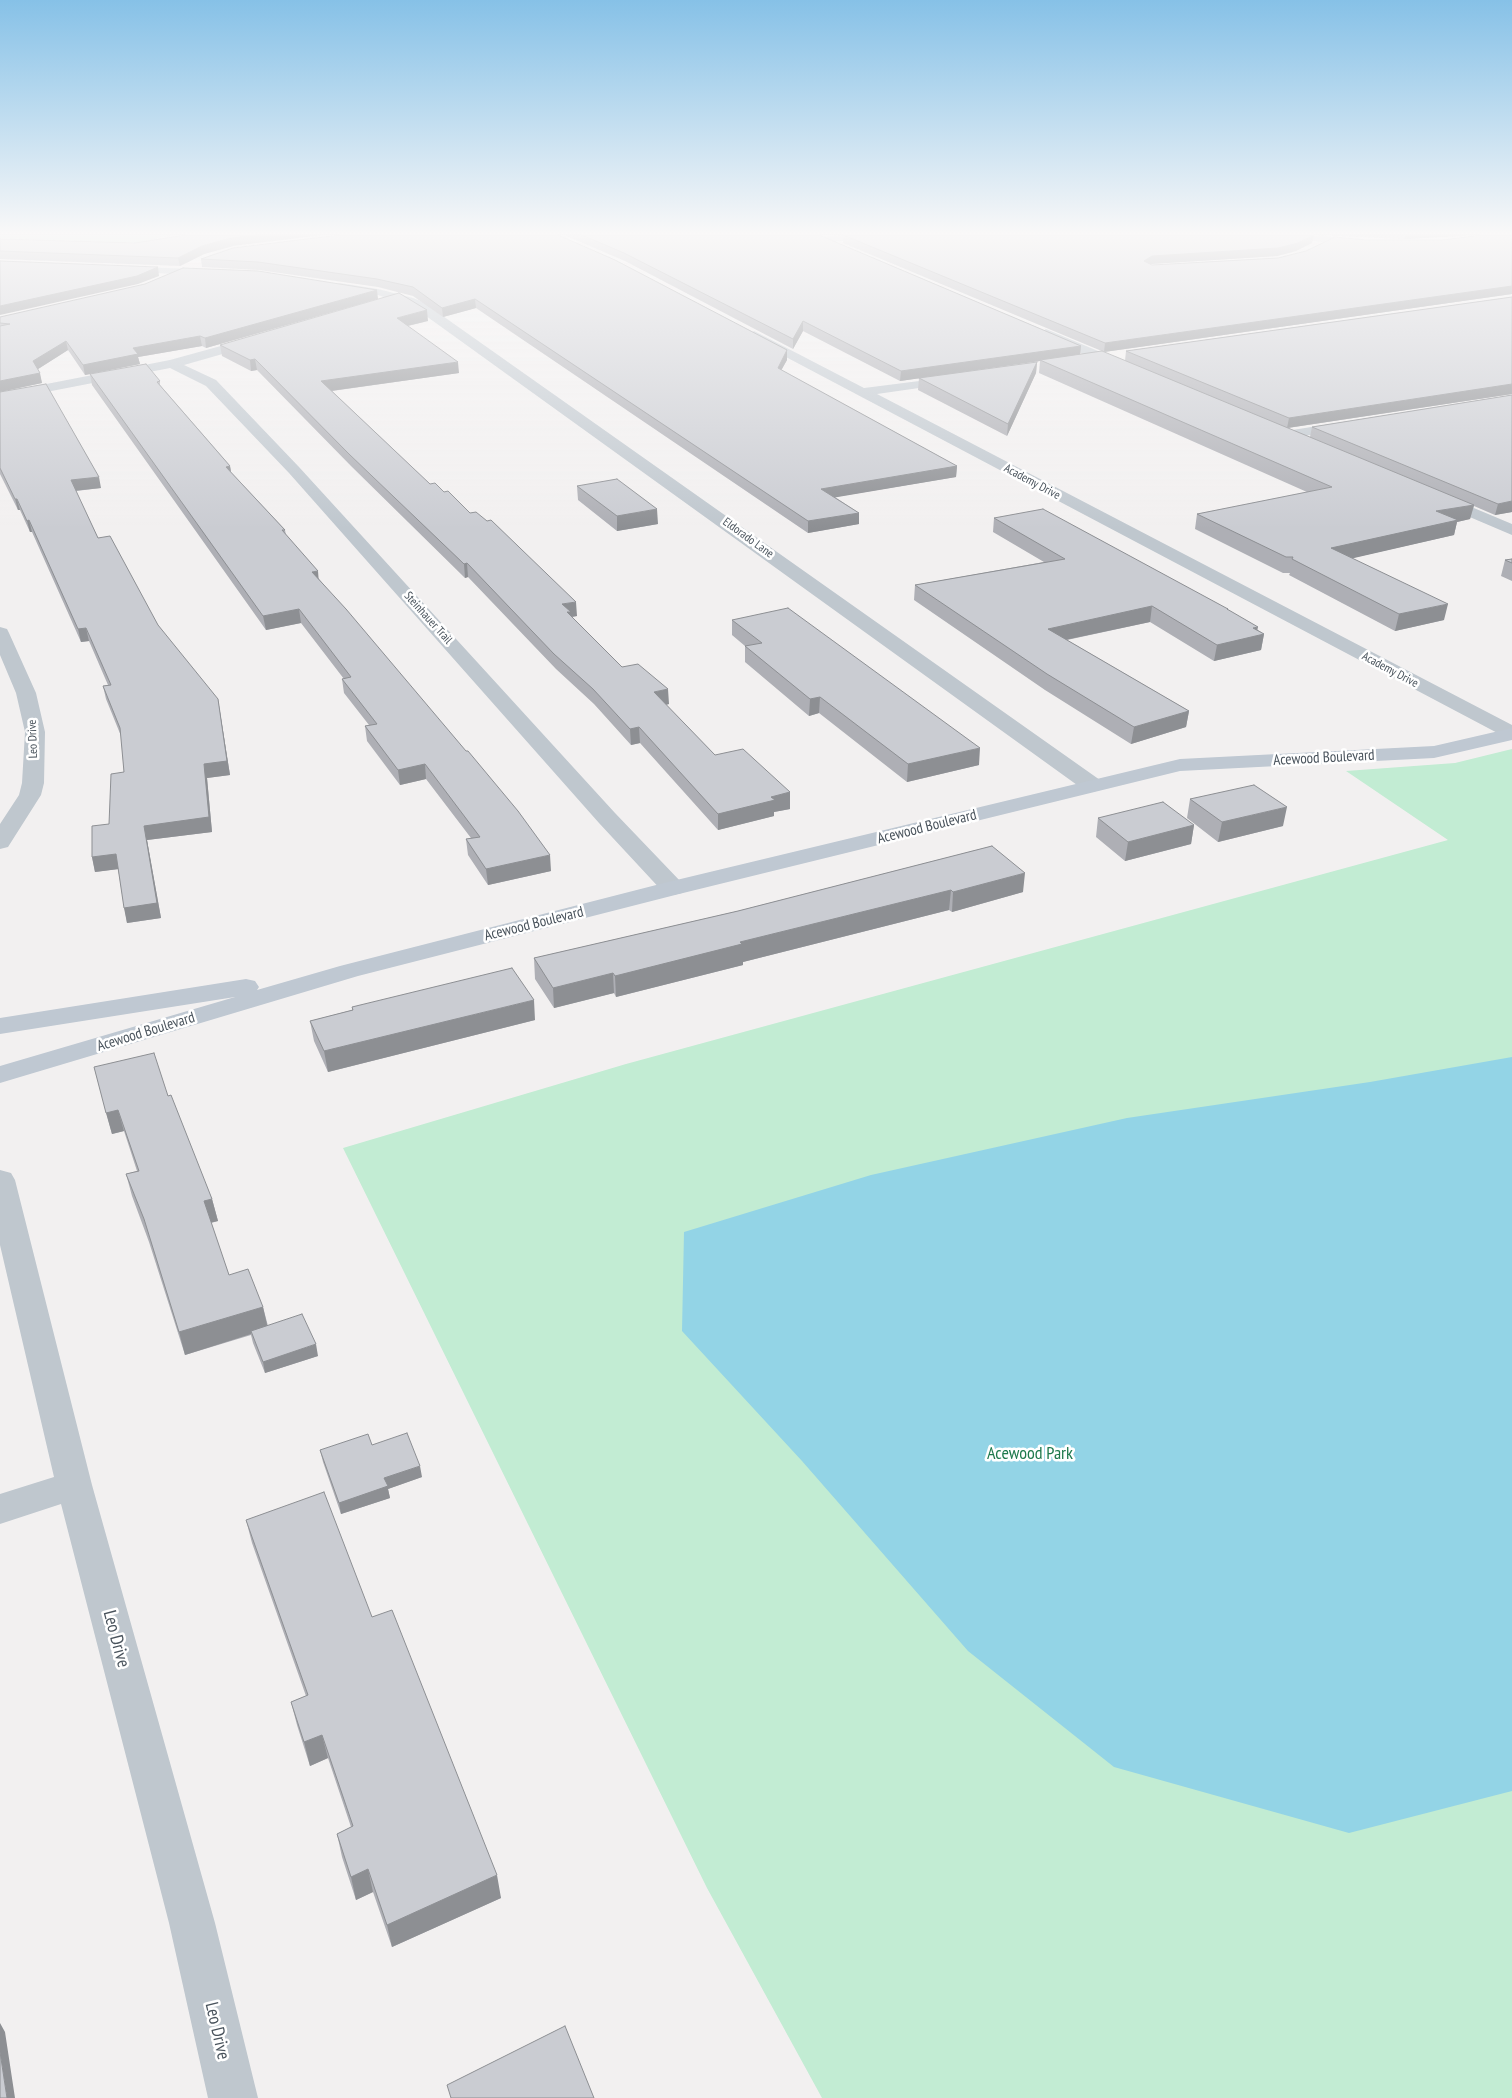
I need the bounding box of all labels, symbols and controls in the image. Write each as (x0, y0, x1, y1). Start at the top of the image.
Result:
street label: Academy Drive (1001, 461, 1063, 503)
street label: Eldorado Lane (720, 515, 776, 561)
street label: Steinhauer Trail (401, 589, 455, 647)
street label: Academy Drive (1359, 649, 1421, 691)
street label: Leo Drive (25, 719, 41, 759)
street label: Acewood Boulevard (1273, 746, 1375, 770)
street label: Acewood Boulevard (876, 806, 978, 848)
street label: Acewood Boulevard (483, 903, 585, 945)
street label: Acewood Boulevard (95, 1009, 197, 1055)
park label: Acewood Park (987, 1443, 1073, 1465)
street label: Leo Drive (98, 1608, 134, 1670)
street label: Leo Drive (200, 2000, 234, 2062)

